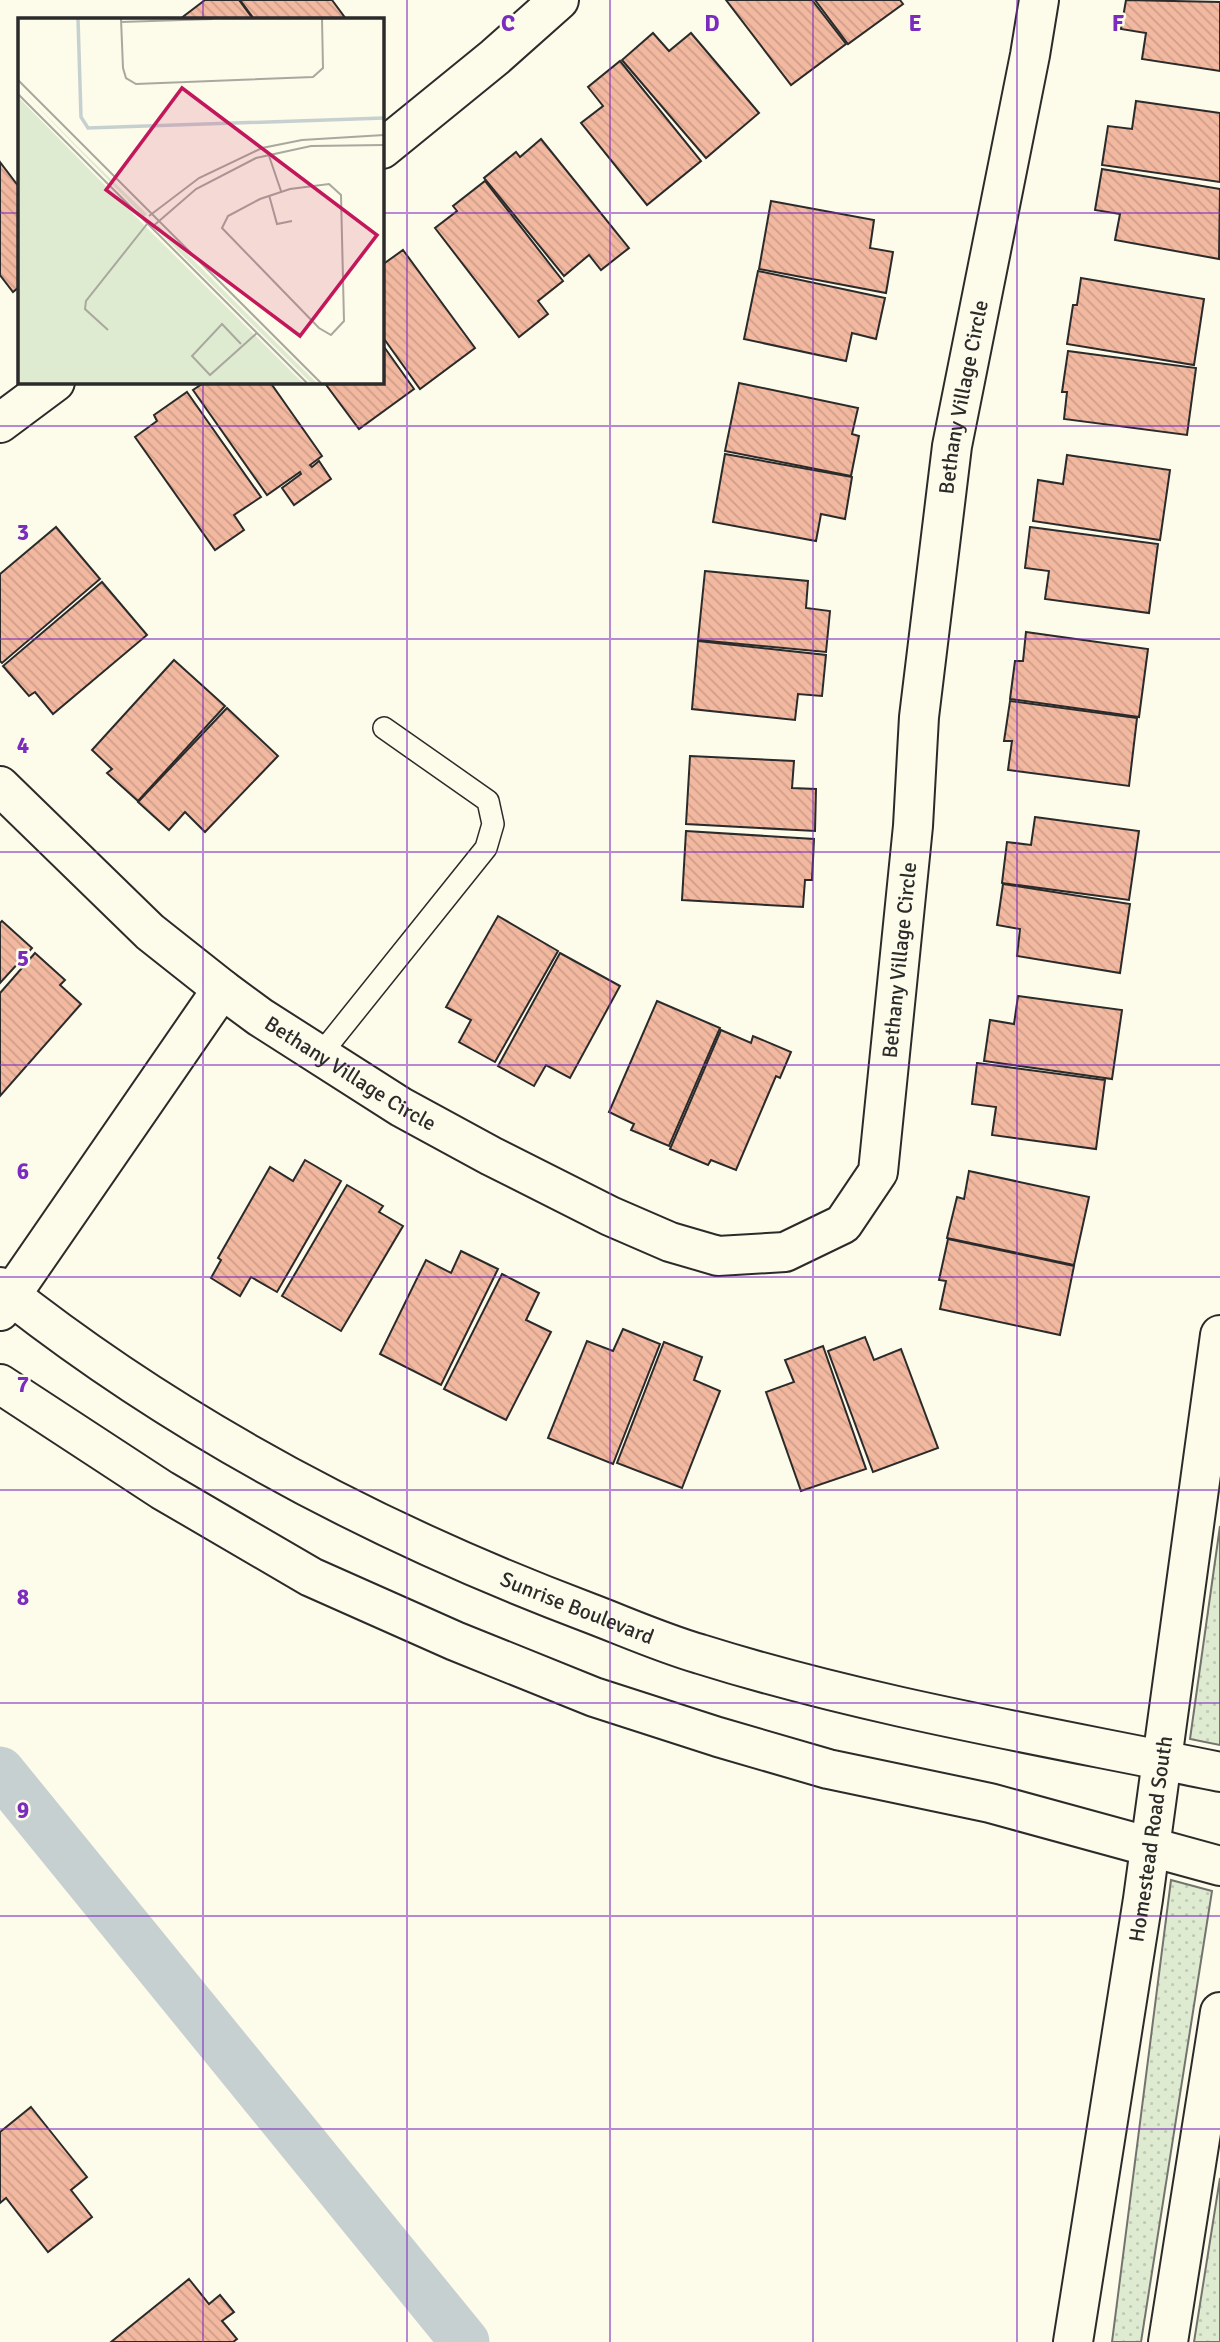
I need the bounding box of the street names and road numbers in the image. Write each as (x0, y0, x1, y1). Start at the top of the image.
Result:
street label: Bethany Village Circle (933, 298, 994, 496)
street label: Bethany Village Circle (877, 861, 922, 1059)
street label: Bethany Village Circle (260, 1010, 441, 1137)
street label: Sunrise Boulevard (496, 1566, 658, 1650)
street label: Homestead Road South (1123, 1734, 1178, 1944)

